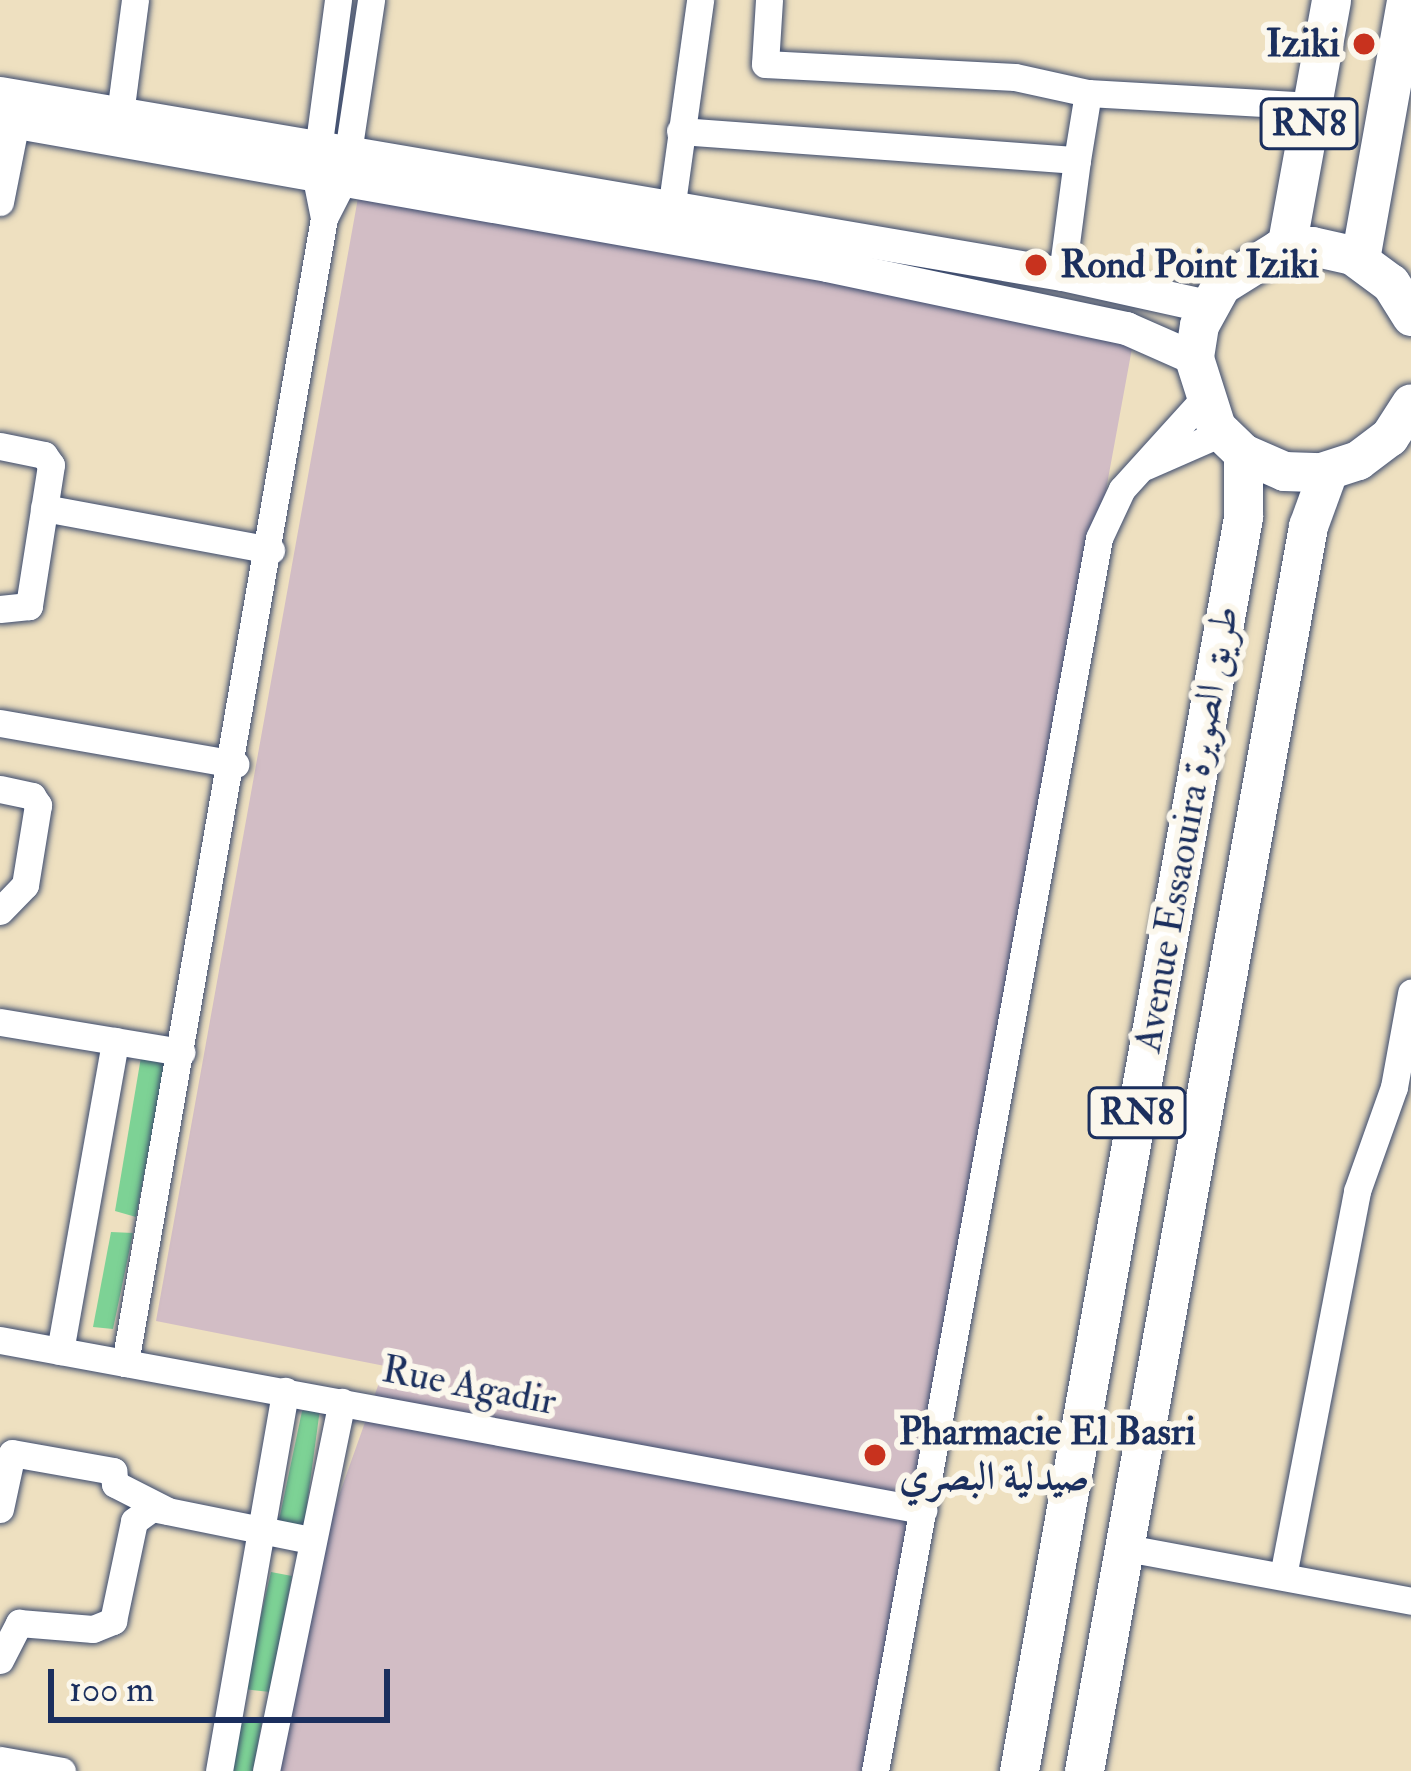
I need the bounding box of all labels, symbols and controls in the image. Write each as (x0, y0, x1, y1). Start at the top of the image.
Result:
place label: Iziki (1266, 21, 1340, 67)
marker: Iziki (1351, 31, 1377, 57)
road number: RN8 (1258, 94, 1360, 154)
place label: Rond Point Iziki (1060, 242, 1319, 288)
marker: Rond Point Iziki (1023, 252, 1049, 278)
street label: Avenue Essaouira طريق الصويرة (1125, 602, 1249, 1056)
road number: RN8 (1086, 1083, 1188, 1143)
street label: Rue Agadir (378, 1346, 560, 1426)
place label: Pharmacie El Basri صيدلية البصري (899, 1410, 1196, 1501)
marker: Pharmacie El Basri صيدلية البصري (862, 1442, 888, 1468)
scale bar (54, 1645, 396, 1719)
text: 100 m (69, 1667, 154, 1712)

